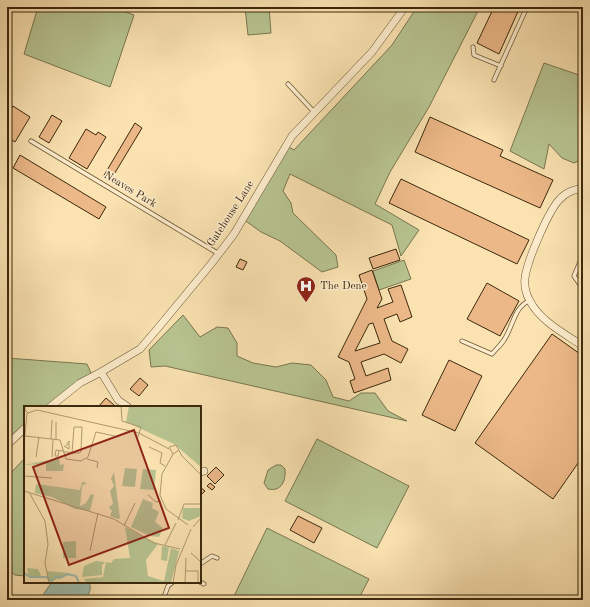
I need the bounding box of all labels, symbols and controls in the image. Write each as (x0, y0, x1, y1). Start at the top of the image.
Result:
street label: Neaves Park (102, 170, 159, 210)
street label: Gatehouse Lane (206, 179, 256, 249)
hospital icon: The Dene (295, 275, 317, 303)
place label: The Dene (320, 281, 367, 292)
inset map (24, 406, 201, 583)

